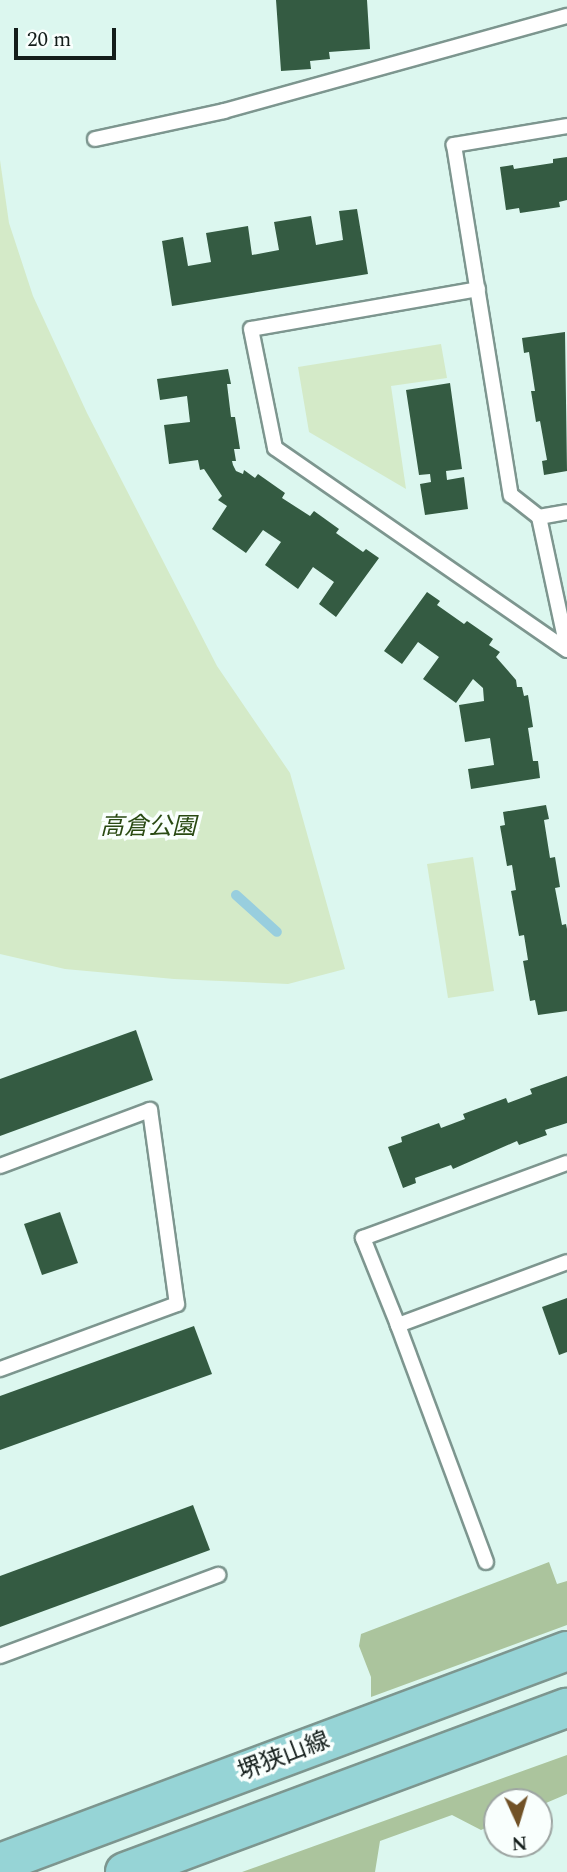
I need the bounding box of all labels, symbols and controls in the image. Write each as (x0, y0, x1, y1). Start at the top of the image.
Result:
scale bar (18, 14, 119, 58)
text: 20 m (27, 24, 71, 56)
park label: 高倉公園 (100, 814, 196, 842)
street label: 堺狭山線 (234, 1726, 334, 1788)
north arrow (483, 1788, 553, 1858)
text: N (511, 1827, 528, 1857)

